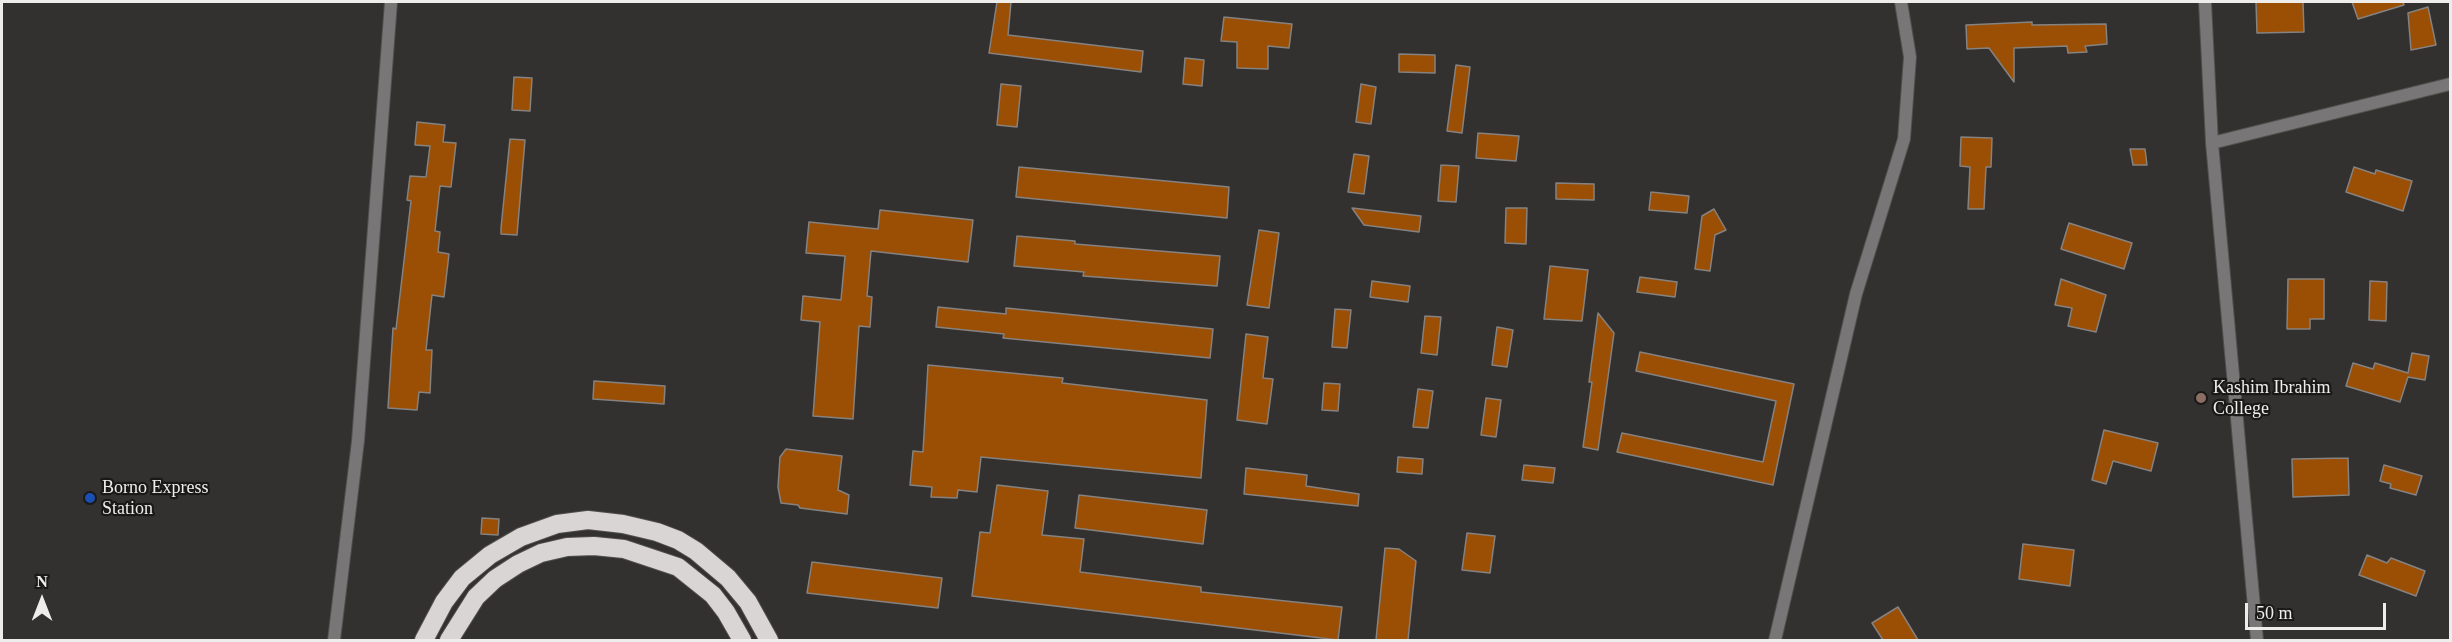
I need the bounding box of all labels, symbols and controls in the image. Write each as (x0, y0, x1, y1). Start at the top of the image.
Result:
place label: Kashim Ibrahim College (2213, 377, 2330, 420)
marker: Kashim Ibrahim College (2194, 391, 2208, 405)
place label: Borno Express Station (102, 477, 208, 520)
marker: Borno Express Station (83, 491, 97, 505)
north arrow (12, 570, 72, 630)
text: N (36, 573, 48, 590)
scale bar (2248, 591, 2389, 629)
text: 50 m (2256, 603, 2293, 623)

